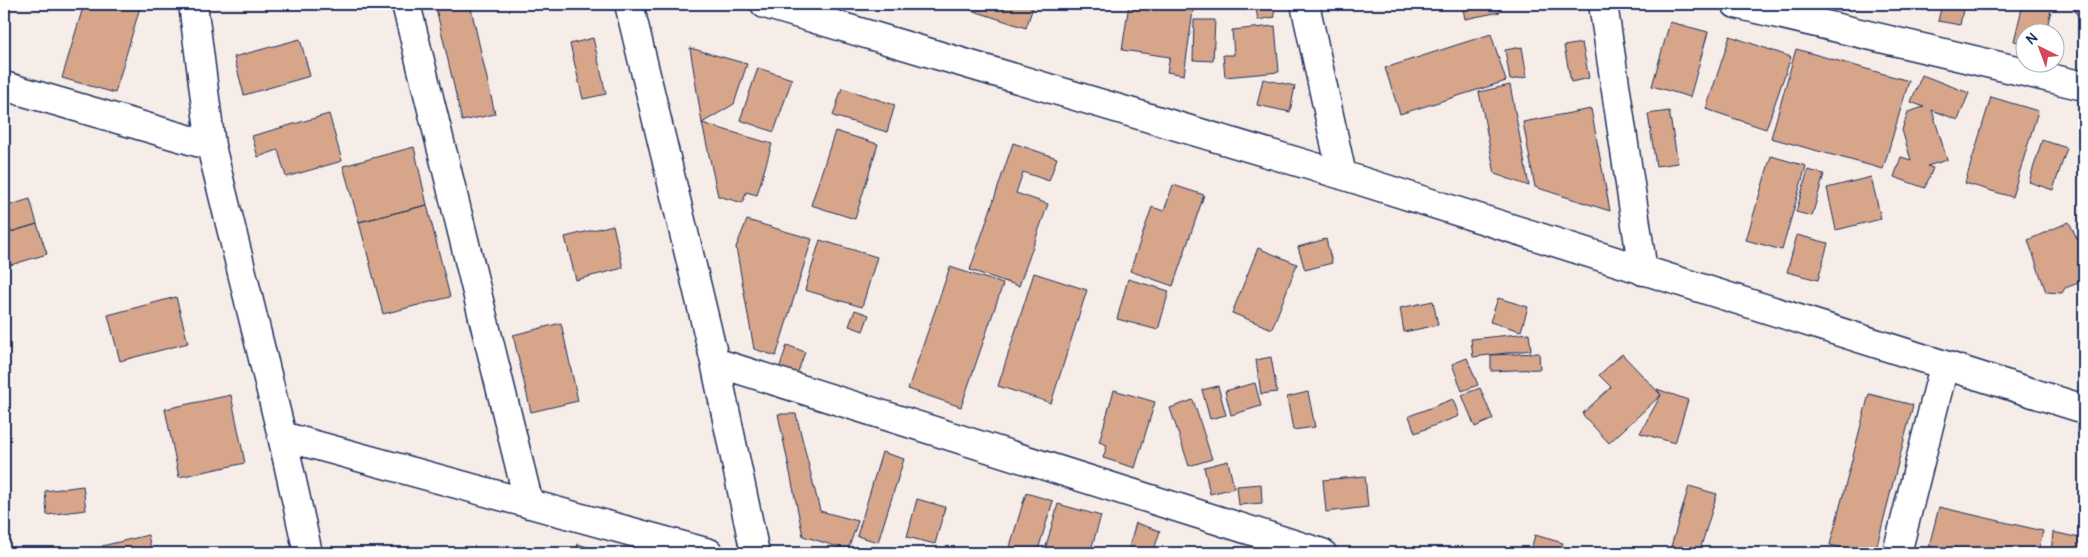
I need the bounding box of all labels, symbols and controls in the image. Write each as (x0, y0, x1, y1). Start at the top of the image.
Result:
north arrow (2016, 22, 2066, 72)
text: N (2022, 29, 2041, 48)

